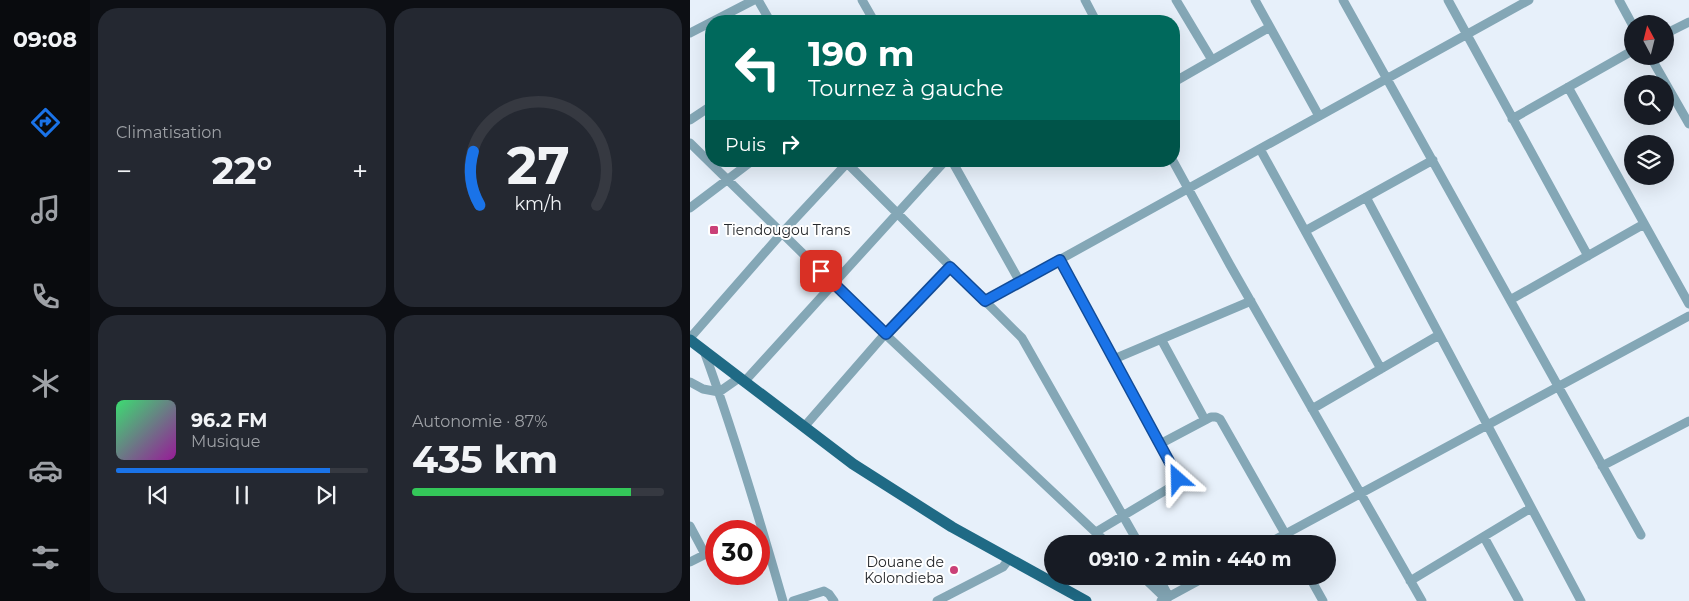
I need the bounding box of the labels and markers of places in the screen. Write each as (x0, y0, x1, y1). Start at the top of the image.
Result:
place label: Tiendougou Trans (724, 221, 850, 239)
marker: Tiendougou Trans (708, 224, 720, 236)
pin (800, 250, 842, 292)
place label: Douane de Kolondieba (864, 553, 944, 587)
marker: Douane de Kolondieba (948, 564, 960, 576)

